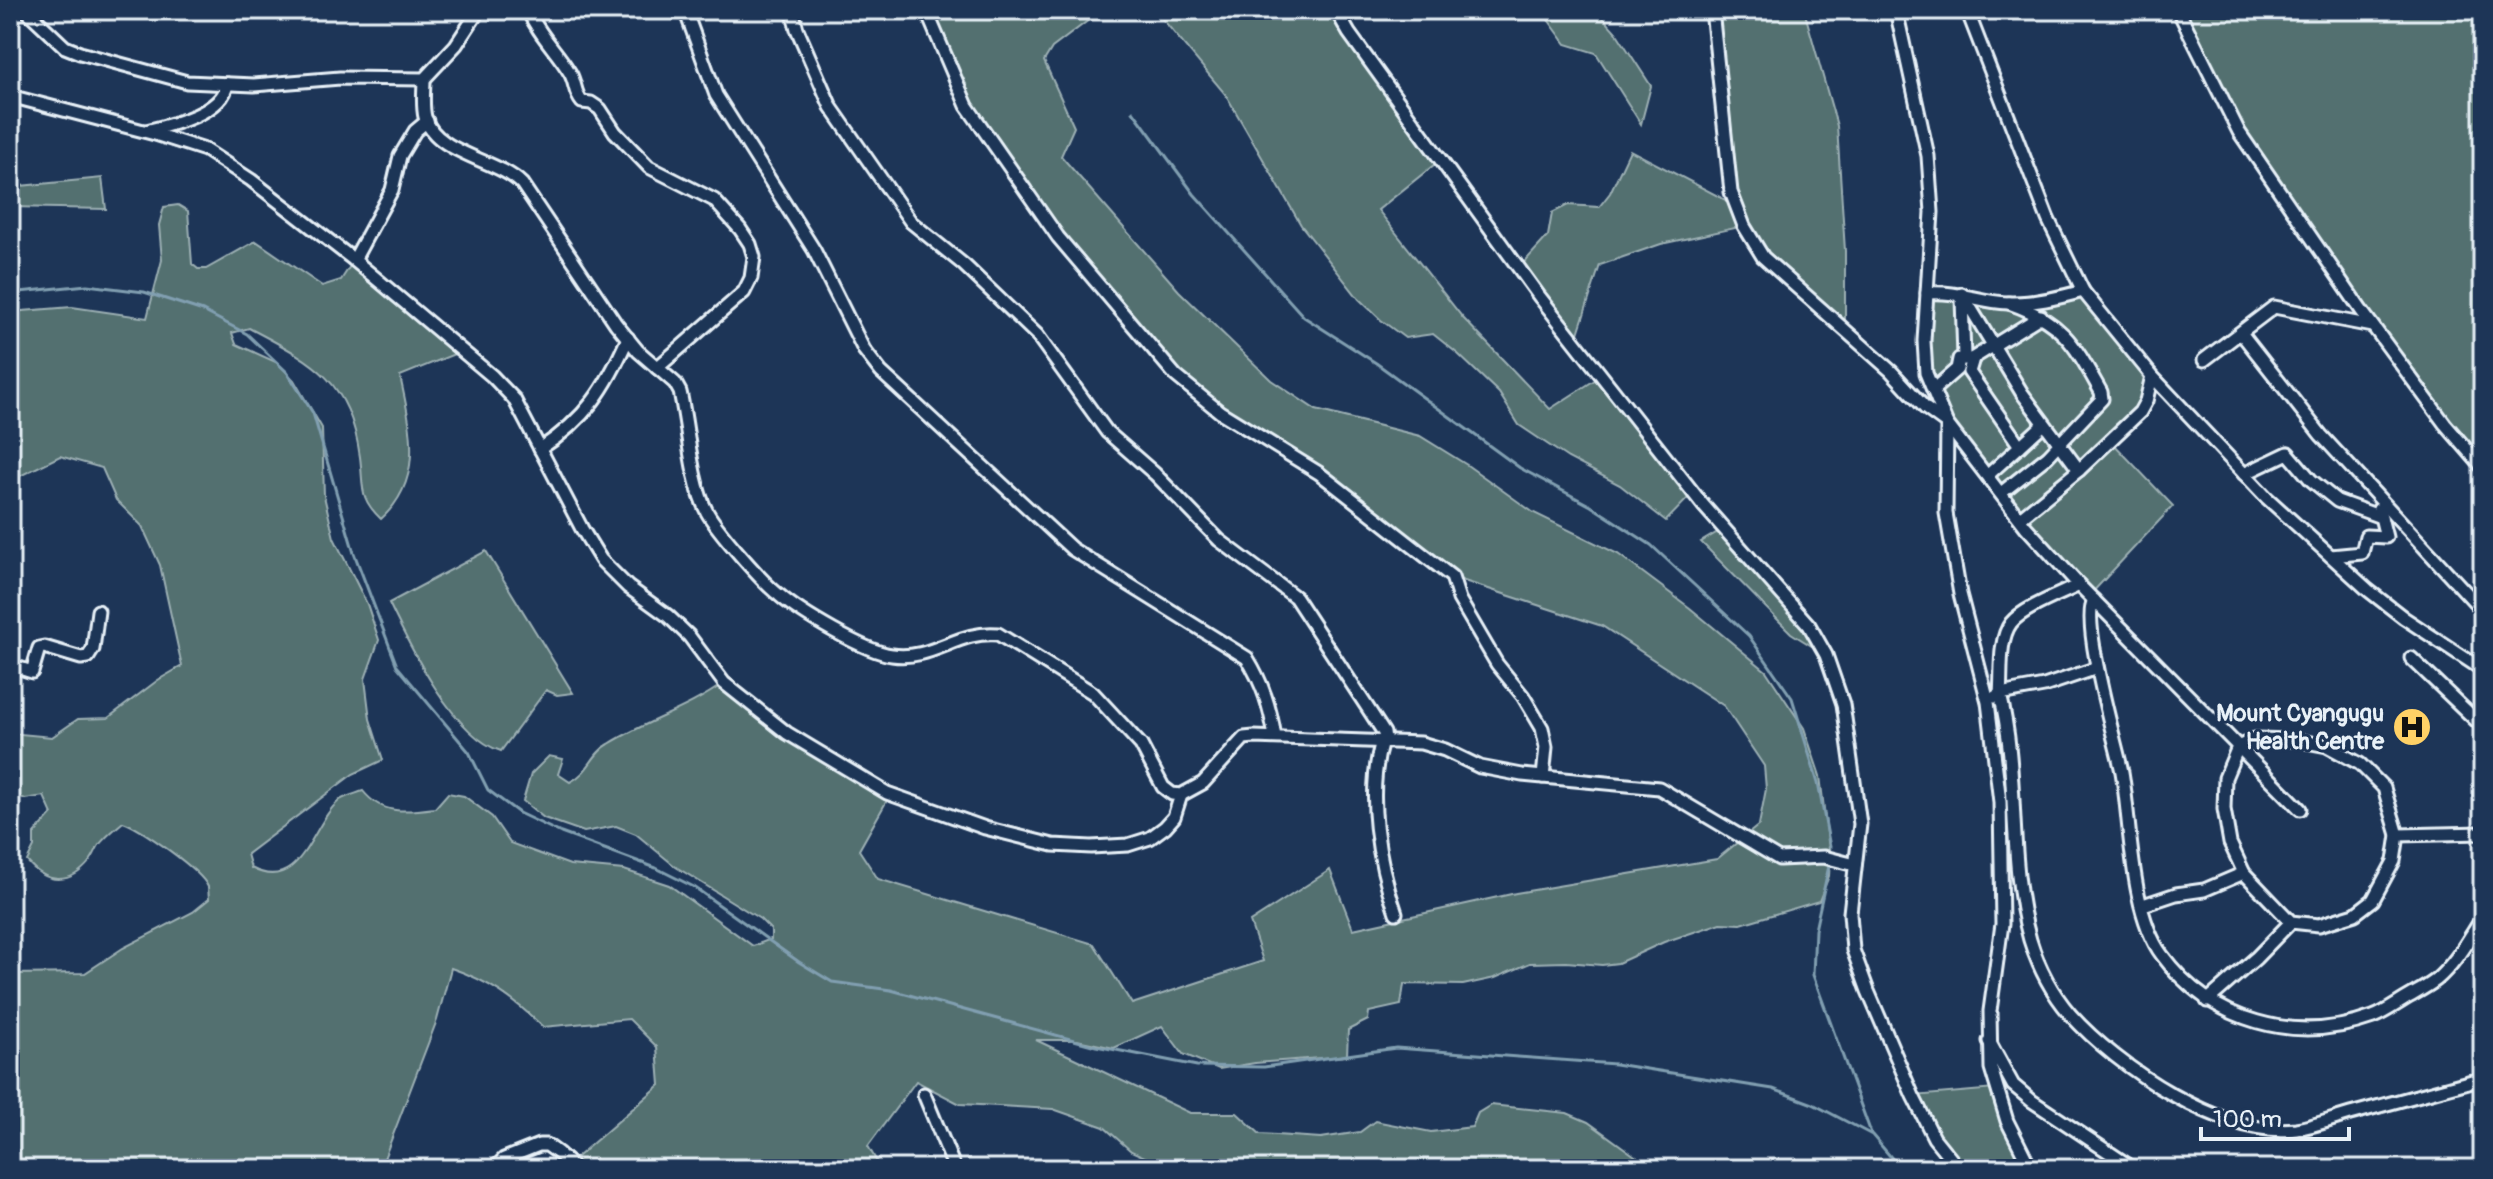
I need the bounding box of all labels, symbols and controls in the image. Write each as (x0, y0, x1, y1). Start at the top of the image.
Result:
place label: Mount Cyangugu Health Centre (2216, 699, 2385, 756)
hospital icon: Mount Cyangugu Health Centre (2391, 706, 2433, 748)
scale bar (2201, 1091, 2349, 1141)
text: 100 m (2213, 1105, 2282, 1134)

